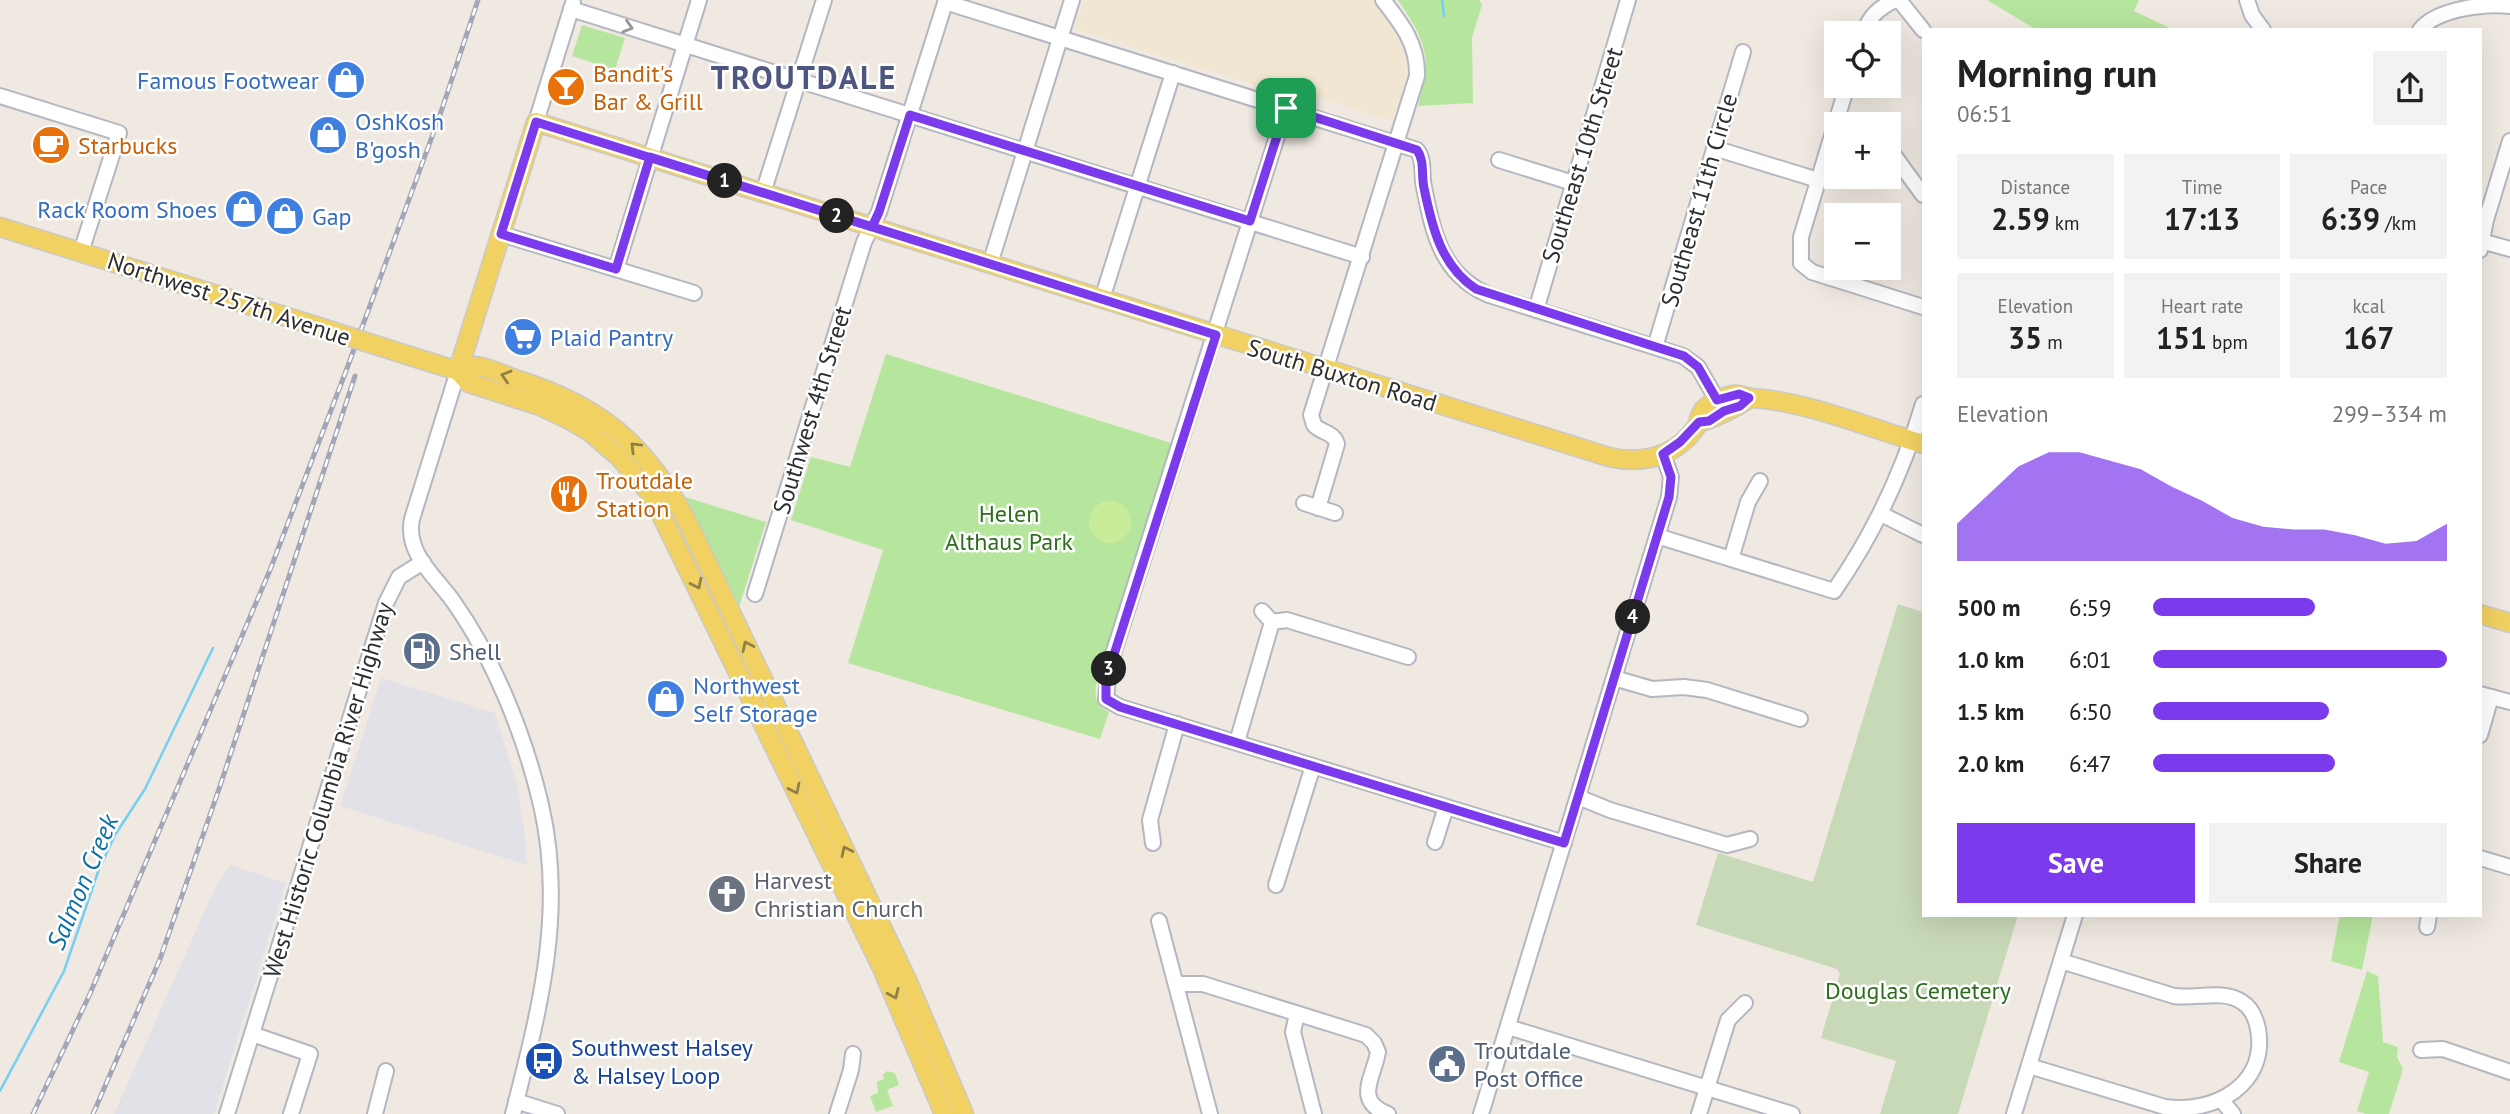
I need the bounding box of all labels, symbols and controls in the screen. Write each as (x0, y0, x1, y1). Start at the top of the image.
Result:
one-way arrow (622, 18, 634, 33)
map controls (1824, 21, 1901, 280)
button: locate (1824, 21, 1901, 98)
street label: Southeast 10th Street (1534, 44, 1630, 266)
text: Morning run (1957, 48, 2157, 97)
button: share (2373, 51, 2447, 125)
district label: TROUTDALE (711, 56, 897, 98)
place label: Bandit's Bar & Grill (593, 58, 703, 117)
shop icon: Famous Footwear (325, 59, 367, 101)
place label: Famous Footwear (137, 65, 319, 96)
bar icon: Bandit's Bar & Grill (545, 66, 587, 108)
pin (1256, 78, 1316, 138)
icon: arrive (1267, 89, 1305, 127)
street label: Southeast 11th Circle (1654, 90, 1744, 310)
text: 06:51 (1957, 99, 2012, 128)
place label: OshKosh B'gosh (355, 106, 444, 165)
button: + (1824, 112, 1901, 189)
shop icon: OshKosh B'gosh (307, 114, 349, 156)
cafe icon: Starbucks (30, 124, 72, 166)
place label: Starbucks (78, 130, 177, 161)
pin: 1 (708, 164, 742, 198)
text: 1 (719, 168, 730, 192)
text: Distance (2001, 175, 2070, 199)
text: Time (2182, 175, 2222, 199)
text: Pace (2350, 175, 2387, 199)
shop icon: Rack Room Shoes (223, 188, 265, 230)
place label: Rack Room Shoes (37, 194, 217, 225)
shop icon: Gap (264, 195, 306, 237)
pin: 2 (820, 198, 854, 234)
text: 2.59 (1991, 199, 2050, 238)
text: 17:13 (2164, 199, 2240, 238)
text: 6:39 (2321, 199, 2380, 238)
place label: Gap (312, 201, 352, 232)
text: 2 (831, 203, 842, 227)
button: − (1824, 203, 1901, 280)
text: km (2050, 211, 2079, 235)
text: /km (2380, 211, 2416, 235)
street label: Northwest 257th Avenue (103, 245, 355, 353)
text: Elevation (1997, 294, 2073, 318)
text: Heart rate (2161, 294, 2243, 318)
text: kcal (2352, 294, 2385, 318)
street label: Southwest 4th Street (766, 302, 858, 518)
supermarket icon: Plaid Pantry (502, 316, 544, 358)
text: 35 (2008, 318, 2042, 357)
text: 151 (2156, 318, 2207, 357)
text: 167 (2343, 318, 2394, 357)
place label: Plaid Pantry (550, 322, 673, 353)
text: m (2042, 330, 2063, 354)
text: bpm (2207, 330, 2248, 354)
street label: South Buxton Road (1243, 331, 1441, 419)
one-way arrow (500, 370, 512, 384)
text: Elevation (1957, 399, 2049, 428)
text: 299–334 m (2332, 399, 2447, 428)
one-way arrow (631, 443, 644, 456)
place label: Troutdale Station (596, 465, 693, 524)
restaurant icon: Troutdale Station (548, 473, 590, 515)
park label: Helen Althaus Park (945, 498, 1073, 557)
one-way arrow (688, 577, 702, 589)
text: 500 m (1957, 593, 2020, 622)
text: 6:59 (2069, 593, 2112, 622)
street label: West Historic Columbia River Highway (256, 598, 400, 982)
pin: 4 (1616, 600, 1650, 634)
text: 4 (1627, 604, 1638, 628)
fuel station icon: Shell (401, 630, 443, 672)
place label: Shell (449, 636, 501, 667)
one-way arrow (741, 641, 755, 653)
text: 1.0 km (1957, 645, 2024, 674)
text: 6:01 (2069, 645, 2112, 674)
pin: 3 (1092, 652, 1126, 686)
text: 3 (1103, 656, 1114, 680)
place label: Northwest Self Storage (693, 670, 818, 729)
shop icon: Northwest Self Storage (645, 678, 687, 720)
text: 1.5 km (1957, 697, 2024, 726)
text: 6:50 (2069, 697, 2112, 726)
text: 2.0 km (1957, 749, 2024, 778)
text: 6:47 (2069, 749, 2112, 778)
one-way arrow (787, 782, 801, 794)
water label: Salmon Creek (39, 808, 126, 955)
button: Save (1957, 823, 2195, 903)
button: Share (2209, 823, 2447, 903)
one-way arrow (840, 846, 854, 858)
place label: Harvest Christian Church (754, 865, 923, 924)
church icon: Harvest Christian Church (706, 873, 748, 915)
park label: Douglas Cemetery (1825, 975, 2011, 1006)
one-way arrow (886, 987, 900, 1000)
place label: Southwest Halsey & Halsey Loop (571, 1032, 753, 1091)
place label: Troutdale Post Office (1474, 1035, 1584, 1094)
bus stop icon: Southwest Halsey & Halsey Loop (523, 1040, 565, 1082)
public building icon: Troutdale Post Office (1426, 1043, 1468, 1085)

